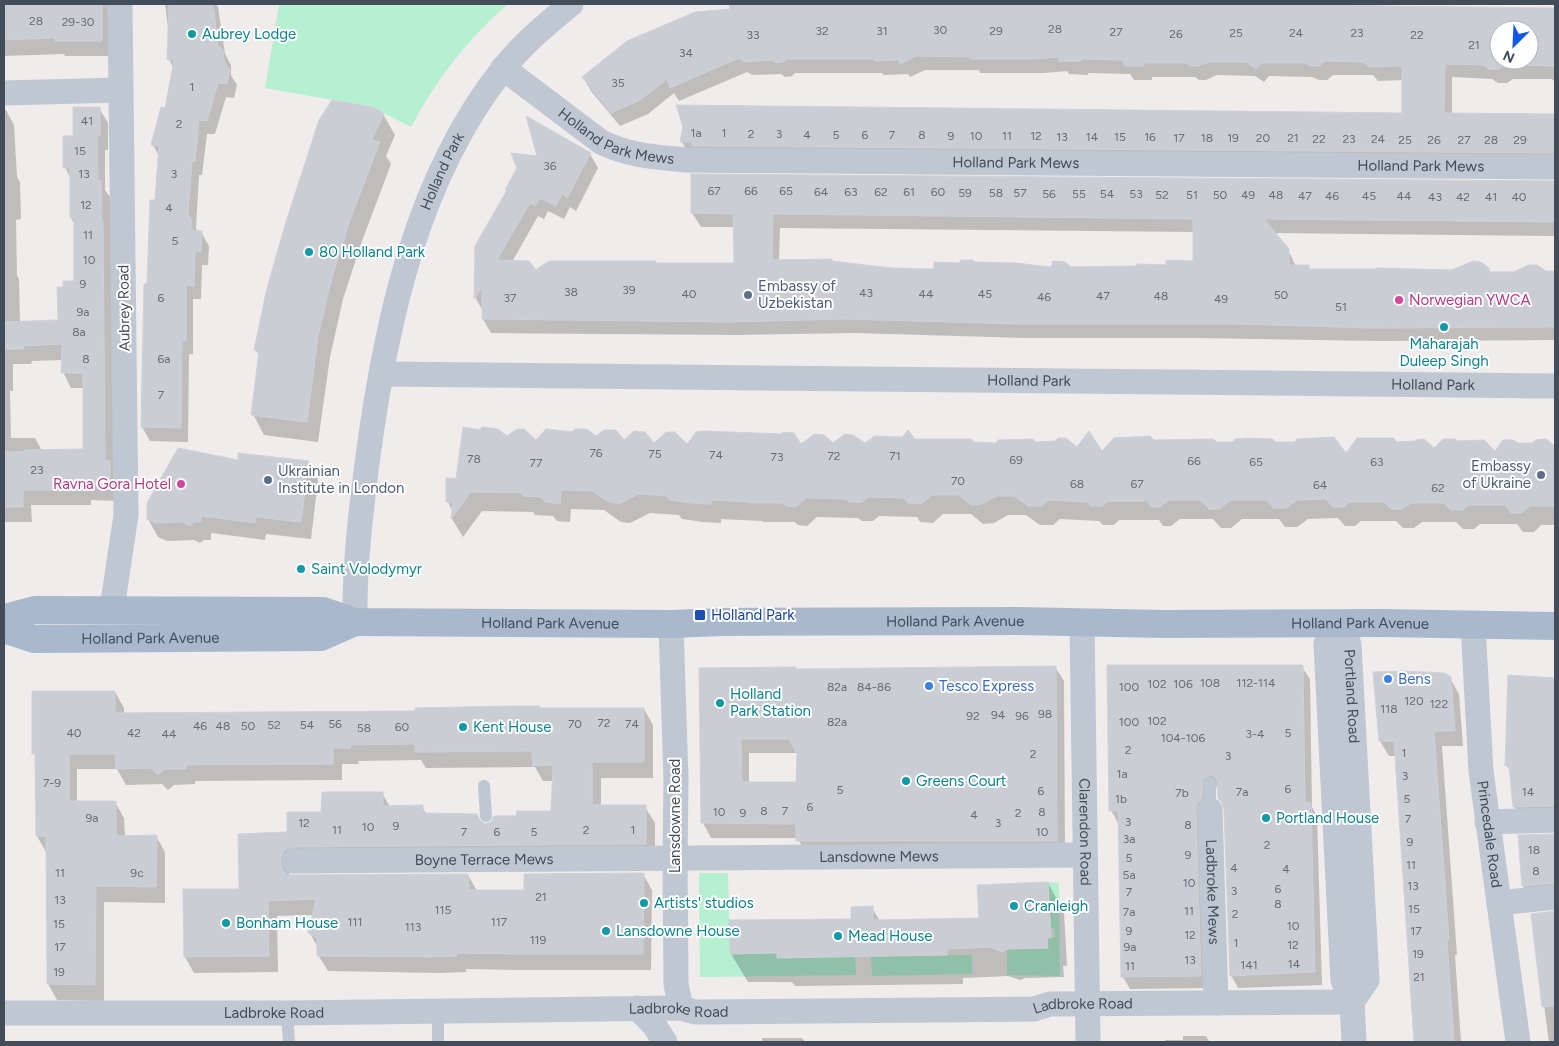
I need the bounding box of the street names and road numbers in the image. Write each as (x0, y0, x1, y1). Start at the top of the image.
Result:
street label: Holland Park Mews (555, 104, 675, 168)
street label: Holland Park (417, 129, 468, 213)
street label: Holland Park Mews (952, 153, 1079, 172)
street label: Holland Park Mews (1357, 156, 1484, 175)
street label: Aubrey Road (114, 265, 134, 351)
street label: Holland Park (987, 371, 1072, 390)
street label: Holland Park (1391, 375, 1476, 394)
street label: Holland Park Avenue (886, 612, 1024, 630)
street label: Holland Park Avenue (481, 614, 619, 633)
street label: Holland Park Avenue (1291, 614, 1429, 633)
street label: Holland Park Avenue (81, 629, 220, 648)
street label: Portland Road (1340, 648, 1363, 744)
street label: Lansdowne Road (666, 759, 684, 873)
street label: Clarendon Road (1075, 778, 1095, 886)
street label: Princedale Road (1473, 779, 1506, 889)
street label: Ladbroke Mews (1202, 839, 1223, 945)
street label: Lansdowne Mews (819, 847, 939, 866)
street label: Boyne Terrace Mews (415, 850, 553, 869)
street label: Ladbroke Road (1031, 994, 1133, 1018)
street label: Ladbroke Road (629, 999, 729, 1021)
street label: Ladbroke Road (224, 1004, 324, 1022)

